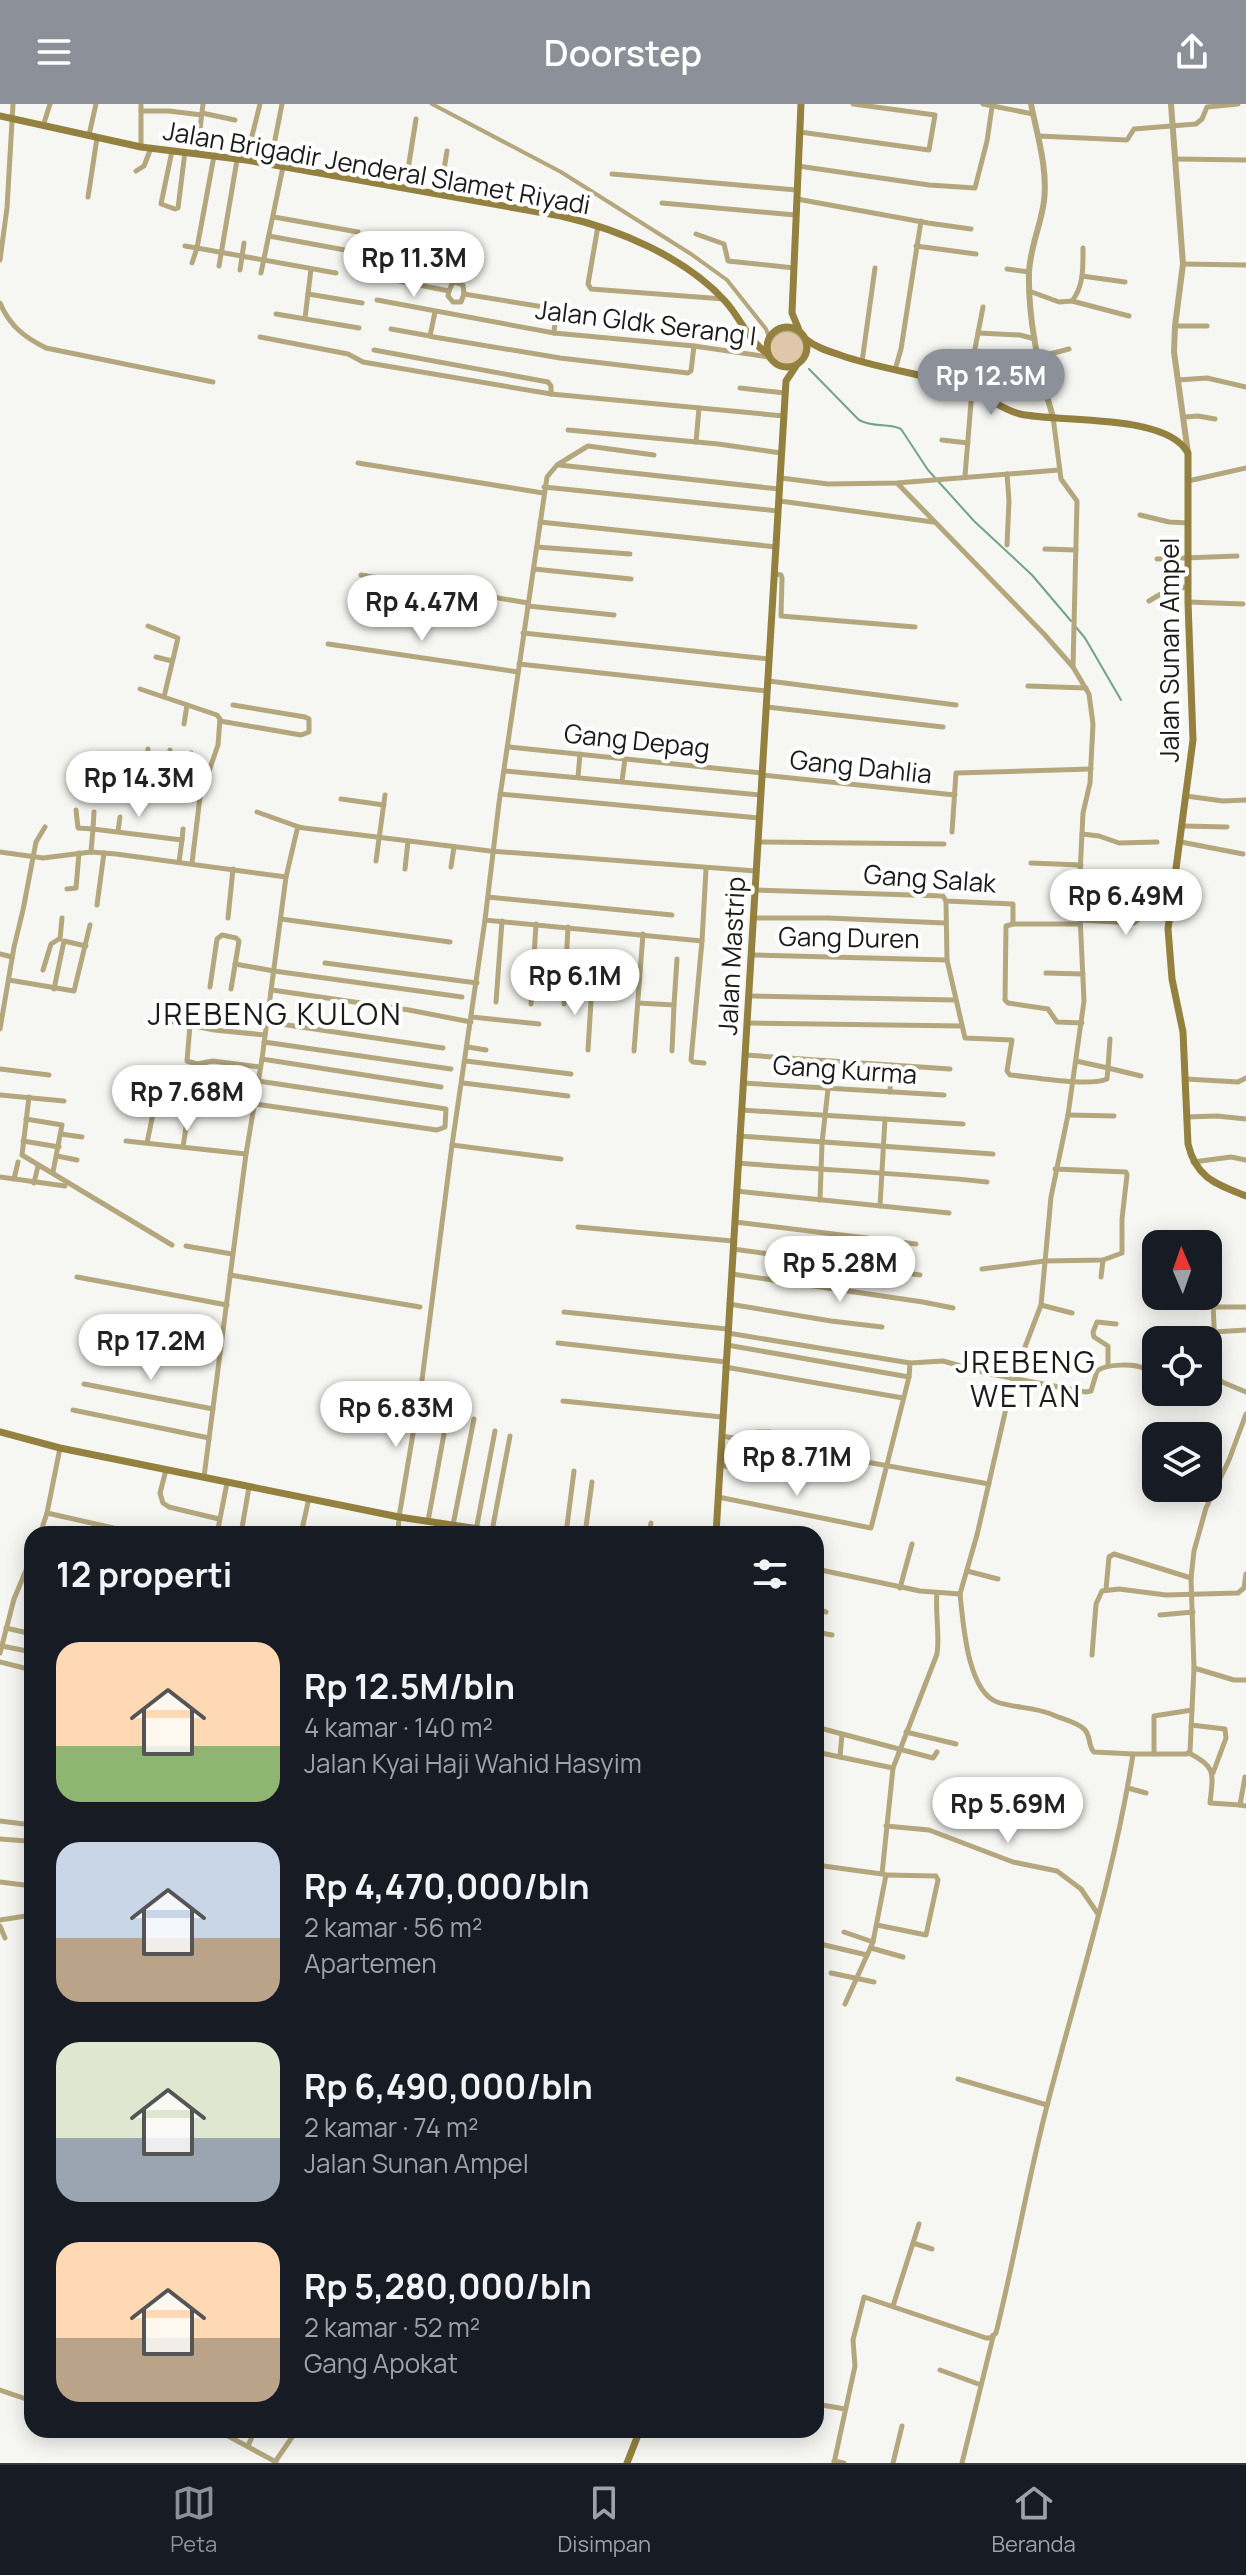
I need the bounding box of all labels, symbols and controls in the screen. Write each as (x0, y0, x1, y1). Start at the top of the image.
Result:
text: Doorstep (544, 28, 702, 77)
icon: menu (32, 30, 76, 74)
icon: share (1170, 30, 1214, 74)
street label: Jalan Brigadir Jenderal Slamet Riyadi (161, 112, 593, 222)
pin: Rp 11.3M (331, 231, 497, 299)
text: Rp 11.3M (361, 239, 467, 275)
street label: Jalan Gldk Serang I (534, 291, 758, 353)
pin: Rp 12.5M (908, 349, 1074, 417)
text: Rp 12.5M (936, 357, 1046, 393)
street label: Jalan Sunan Ampel (1151, 538, 1187, 762)
pin: Rp 4.47M (339, 575, 505, 643)
text: Rp 4.47M (365, 583, 479, 619)
street label: Gang Depag (562, 714, 712, 766)
street label: Gang Dahlia (788, 741, 934, 791)
pin: Rp 14.3M (56, 751, 222, 819)
text: Rp 14.3M (84, 759, 194, 795)
street label: Gang Salak (863, 855, 999, 901)
pin: Rp 6.49M (1043, 869, 1209, 937)
street label: Jalan Mastrip (709, 876, 753, 1036)
text: Rp 6.49M (1068, 877, 1184, 913)
street label: Gang Duren (778, 918, 920, 956)
pin: Rp 6.1M (501, 949, 649, 1017)
text: Rp 6.1M (529, 957, 621, 993)
district label: JREBENG KULON (148, 993, 402, 1034)
street label: Gang Kurma (772, 1046, 918, 1092)
pin: Rp 7.68M (104, 1065, 270, 1133)
text: Rp 7.68M (130, 1073, 244, 1109)
north arrow (1142, 1230, 1222, 1310)
map controls (1142, 1230, 1222, 1502)
pin: Rp 5.28M (757, 1236, 923, 1304)
text: Rp 5.28M (782, 1244, 898, 1280)
pin: Rp 17.2M (68, 1314, 234, 1382)
text: Rp 17.2M (97, 1322, 205, 1358)
button: locate (1142, 1326, 1222, 1406)
district label: JREBENG WETAN (955, 1341, 1097, 1416)
pin: Rp 6.83M (313, 1381, 479, 1449)
text: Rp 6.83M (338, 1389, 454, 1425)
button: layers (1142, 1422, 1222, 1502)
pin: Rp 8.71M (714, 1430, 880, 1498)
text: Rp 8.71M (742, 1438, 852, 1474)
text: 12 properti (56, 1551, 232, 1597)
icon: filters (748, 1552, 792, 1596)
text: Rp 12.5M/bln (304, 1663, 515, 1709)
icon: home (120, 1674, 216, 1770)
text: 4 kamar · 140 m² (304, 1709, 493, 1745)
text: Jalan Kyai Haji Wahid Hasyim (304, 1745, 642, 1781)
pin: Rp 5.69M (925, 1777, 1091, 1845)
text: Rp 5.69M (950, 1785, 1066, 1821)
text: Rp 4,470,000/bln (304, 1863, 590, 1909)
icon: home (120, 1874, 216, 1970)
text: 2 kamar · 56 m² (304, 1909, 482, 1945)
text: Apartemen (304, 1945, 437, 1981)
text: Rp 6,490,000/bln (304, 2063, 593, 2109)
icon: home (120, 2074, 216, 2170)
text: 2 kamar · 74 m² (304, 2109, 479, 2145)
text: Jalan Sunan Ampel (304, 2145, 529, 2181)
text: Rp 5,280,000/bln (304, 2263, 592, 2309)
icon: home (120, 2274, 216, 2370)
text: 2 kamar · 52 m² (304, 2309, 480, 2345)
text: Gang Apokat (304, 2345, 458, 2381)
tab: Peta (170, 2481, 217, 2559)
tab: Disimpan (558, 2481, 651, 2559)
tab: Beranda (992, 2481, 1076, 2559)

